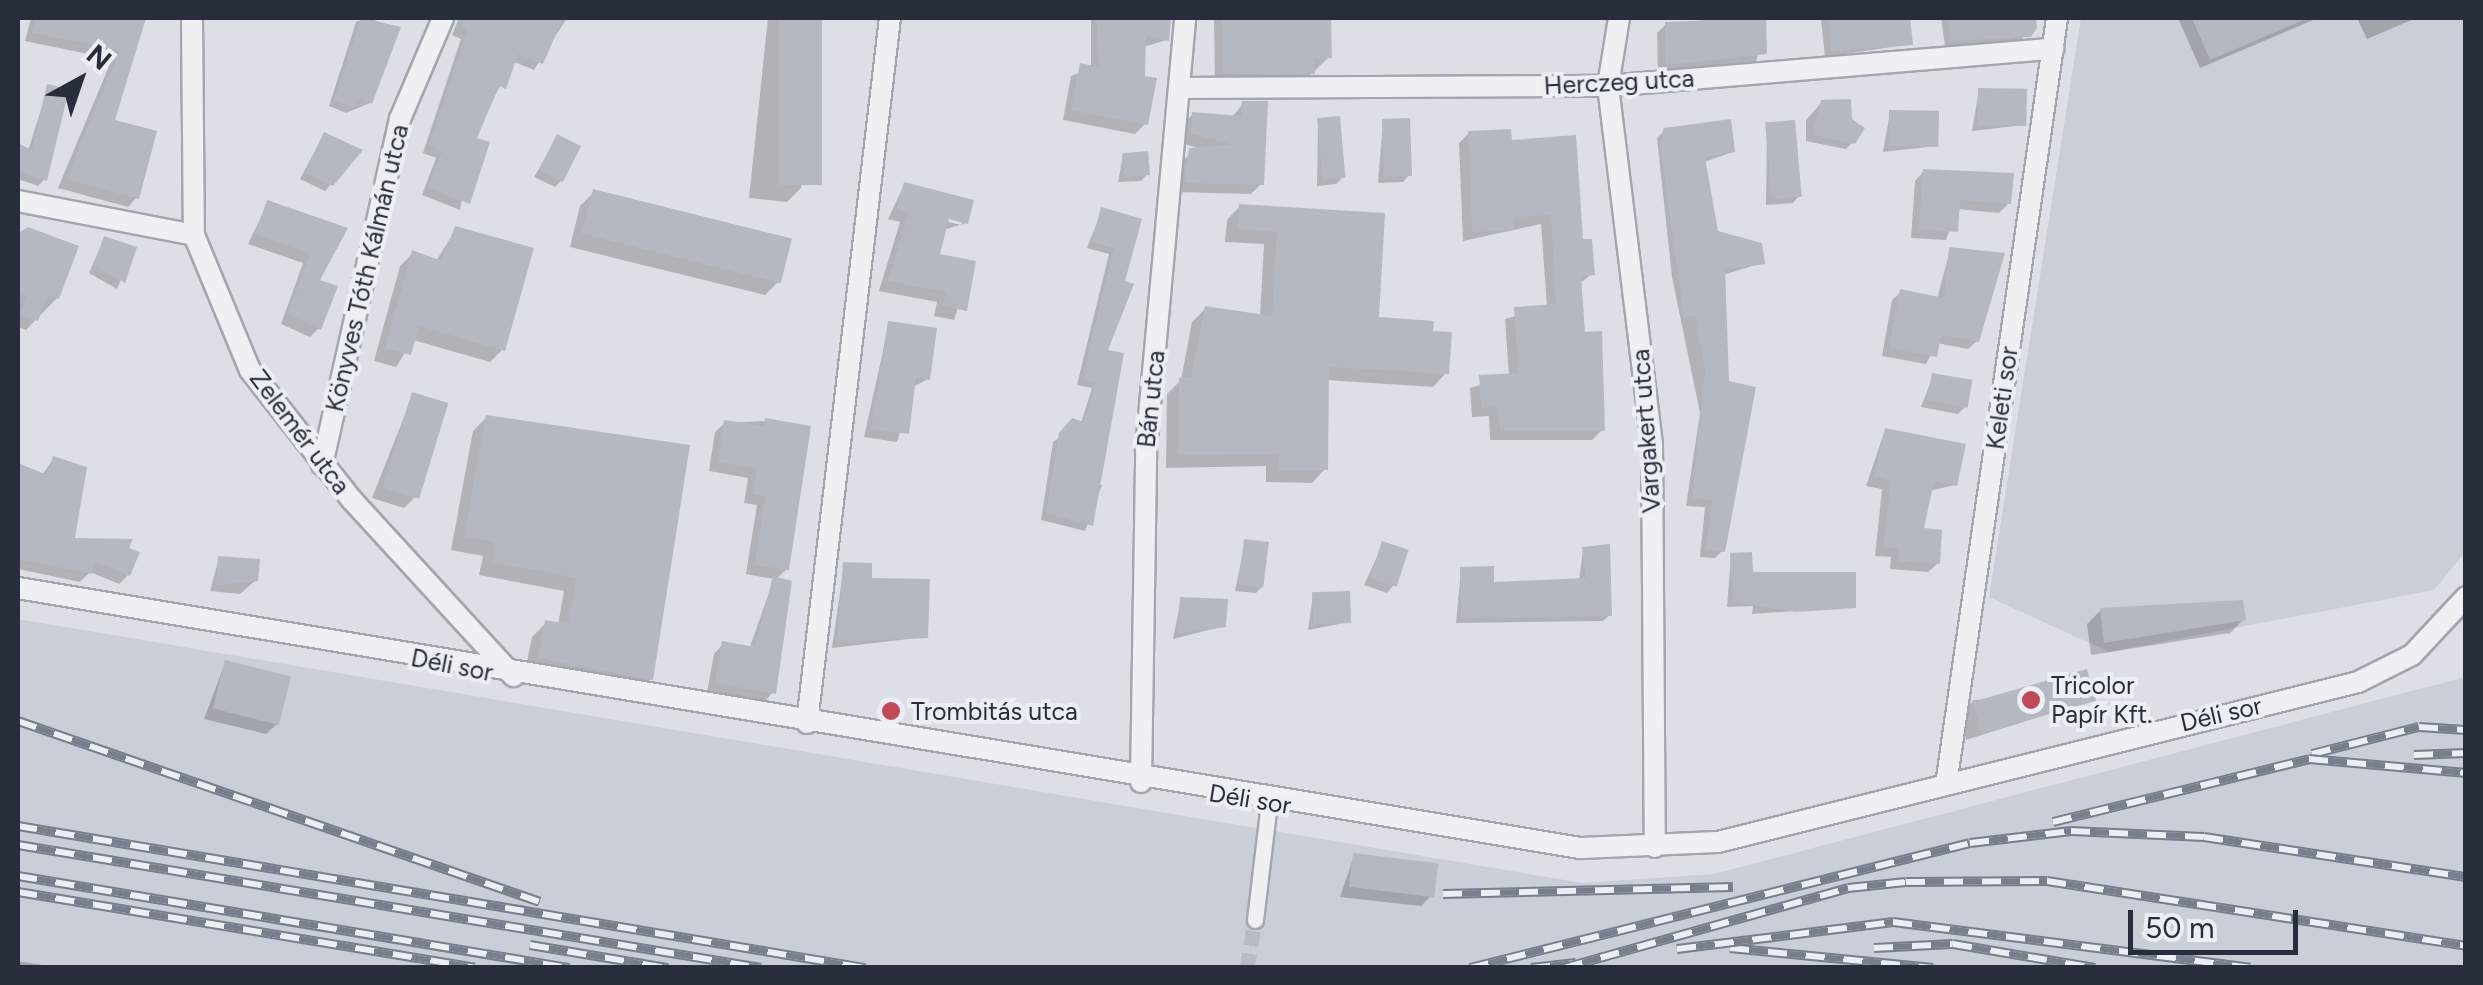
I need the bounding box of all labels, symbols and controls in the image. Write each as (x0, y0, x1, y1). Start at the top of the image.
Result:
north arrow (30, 30, 130, 130)
text: N (80, 37, 119, 77)
street label: Herczeg utca (1543, 63, 1695, 101)
street label: Könyves Tóth Kálmán utca (319, 121, 415, 415)
street label: Keleti sor (1980, 344, 2024, 452)
street label: Vargakert utca (1625, 348, 1667, 514)
street label: Bán utca (1131, 349, 1171, 449)
street label: Zelemér utca (243, 364, 357, 500)
street label: Déli sor (408, 642, 496, 688)
place label: Tricolor Papír Kft. (2051, 671, 2152, 730)
marker: Tricolor Papír Kft. (2020, 689, 2042, 711)
street label: Déli sor (2177, 690, 2265, 738)
place label: Trombitás utca (911, 696, 1078, 726)
marker: Trombitás utca (880, 700, 902, 722)
street label: Déli sor (1207, 778, 1293, 820)
scale bar (2133, 890, 2303, 952)
text: 50 m (2145, 909, 2214, 946)

